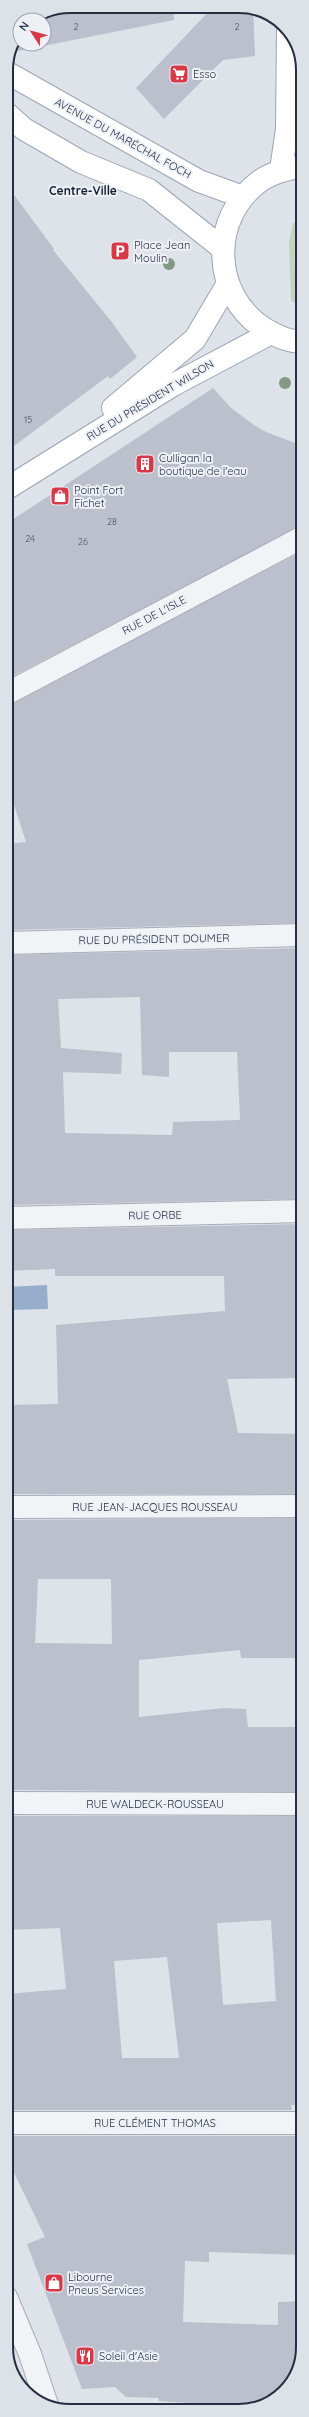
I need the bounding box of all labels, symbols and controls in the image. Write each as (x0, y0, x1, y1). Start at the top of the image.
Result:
north arrow (12, 12, 52, 52)
text: N (16, 19, 32, 34)
house number: 2 (74, 21, 79, 32)
house number: 2 (235, 21, 240, 32)
supermarket icon: Esso (168, 63, 190, 85)
place label: Esso (193, 67, 217, 81)
street label: AVENUE DU MARÉCHAL FOCH (52, 95, 194, 181)
district label: Centre-Ville (49, 183, 117, 198)
place label: Place Jean Moulin (134, 238, 190, 265)
parking icon: Place Jean Moulin (109, 240, 131, 262)
street label: RUE DU PRÉSIDENT WILSON (84, 356, 216, 444)
house number: 15 (24, 414, 32, 425)
place label: Culligan la boutique de l'eau (159, 451, 246, 478)
building icon: Culligan la boutique de l'eau (134, 453, 156, 475)
place label: Point Fort Fichet (74, 483, 123, 510)
shop icon: Point Fort Fichet (49, 485, 71, 507)
house number: 28 (107, 516, 117, 527)
house number: 24 (25, 533, 35, 544)
house number: 26 (78, 536, 88, 547)
street label: RUE DE L'ISLE (120, 592, 188, 638)
street label: RUE DU PRÉSIDENT DOUMER (78, 931, 230, 947)
street label: RUE ORBE (128, 1208, 182, 1222)
street label: RUE JEAN-JACQUES ROUSSEAU (72, 1500, 238, 1514)
street label: RUE WALDECK-ROUSSEAU (86, 1797, 224, 1811)
street label: RUE CLÉMENT THOMAS (94, 2116, 216, 2130)
place label: Libourne Pneus Services (68, 2270, 144, 2297)
shop icon: Libourne Pneus Services (43, 2272, 65, 2294)
restaurant icon: Soleil d'Asie (74, 2345, 96, 2367)
place label: Soleil d'Asie (99, 2349, 158, 2363)

